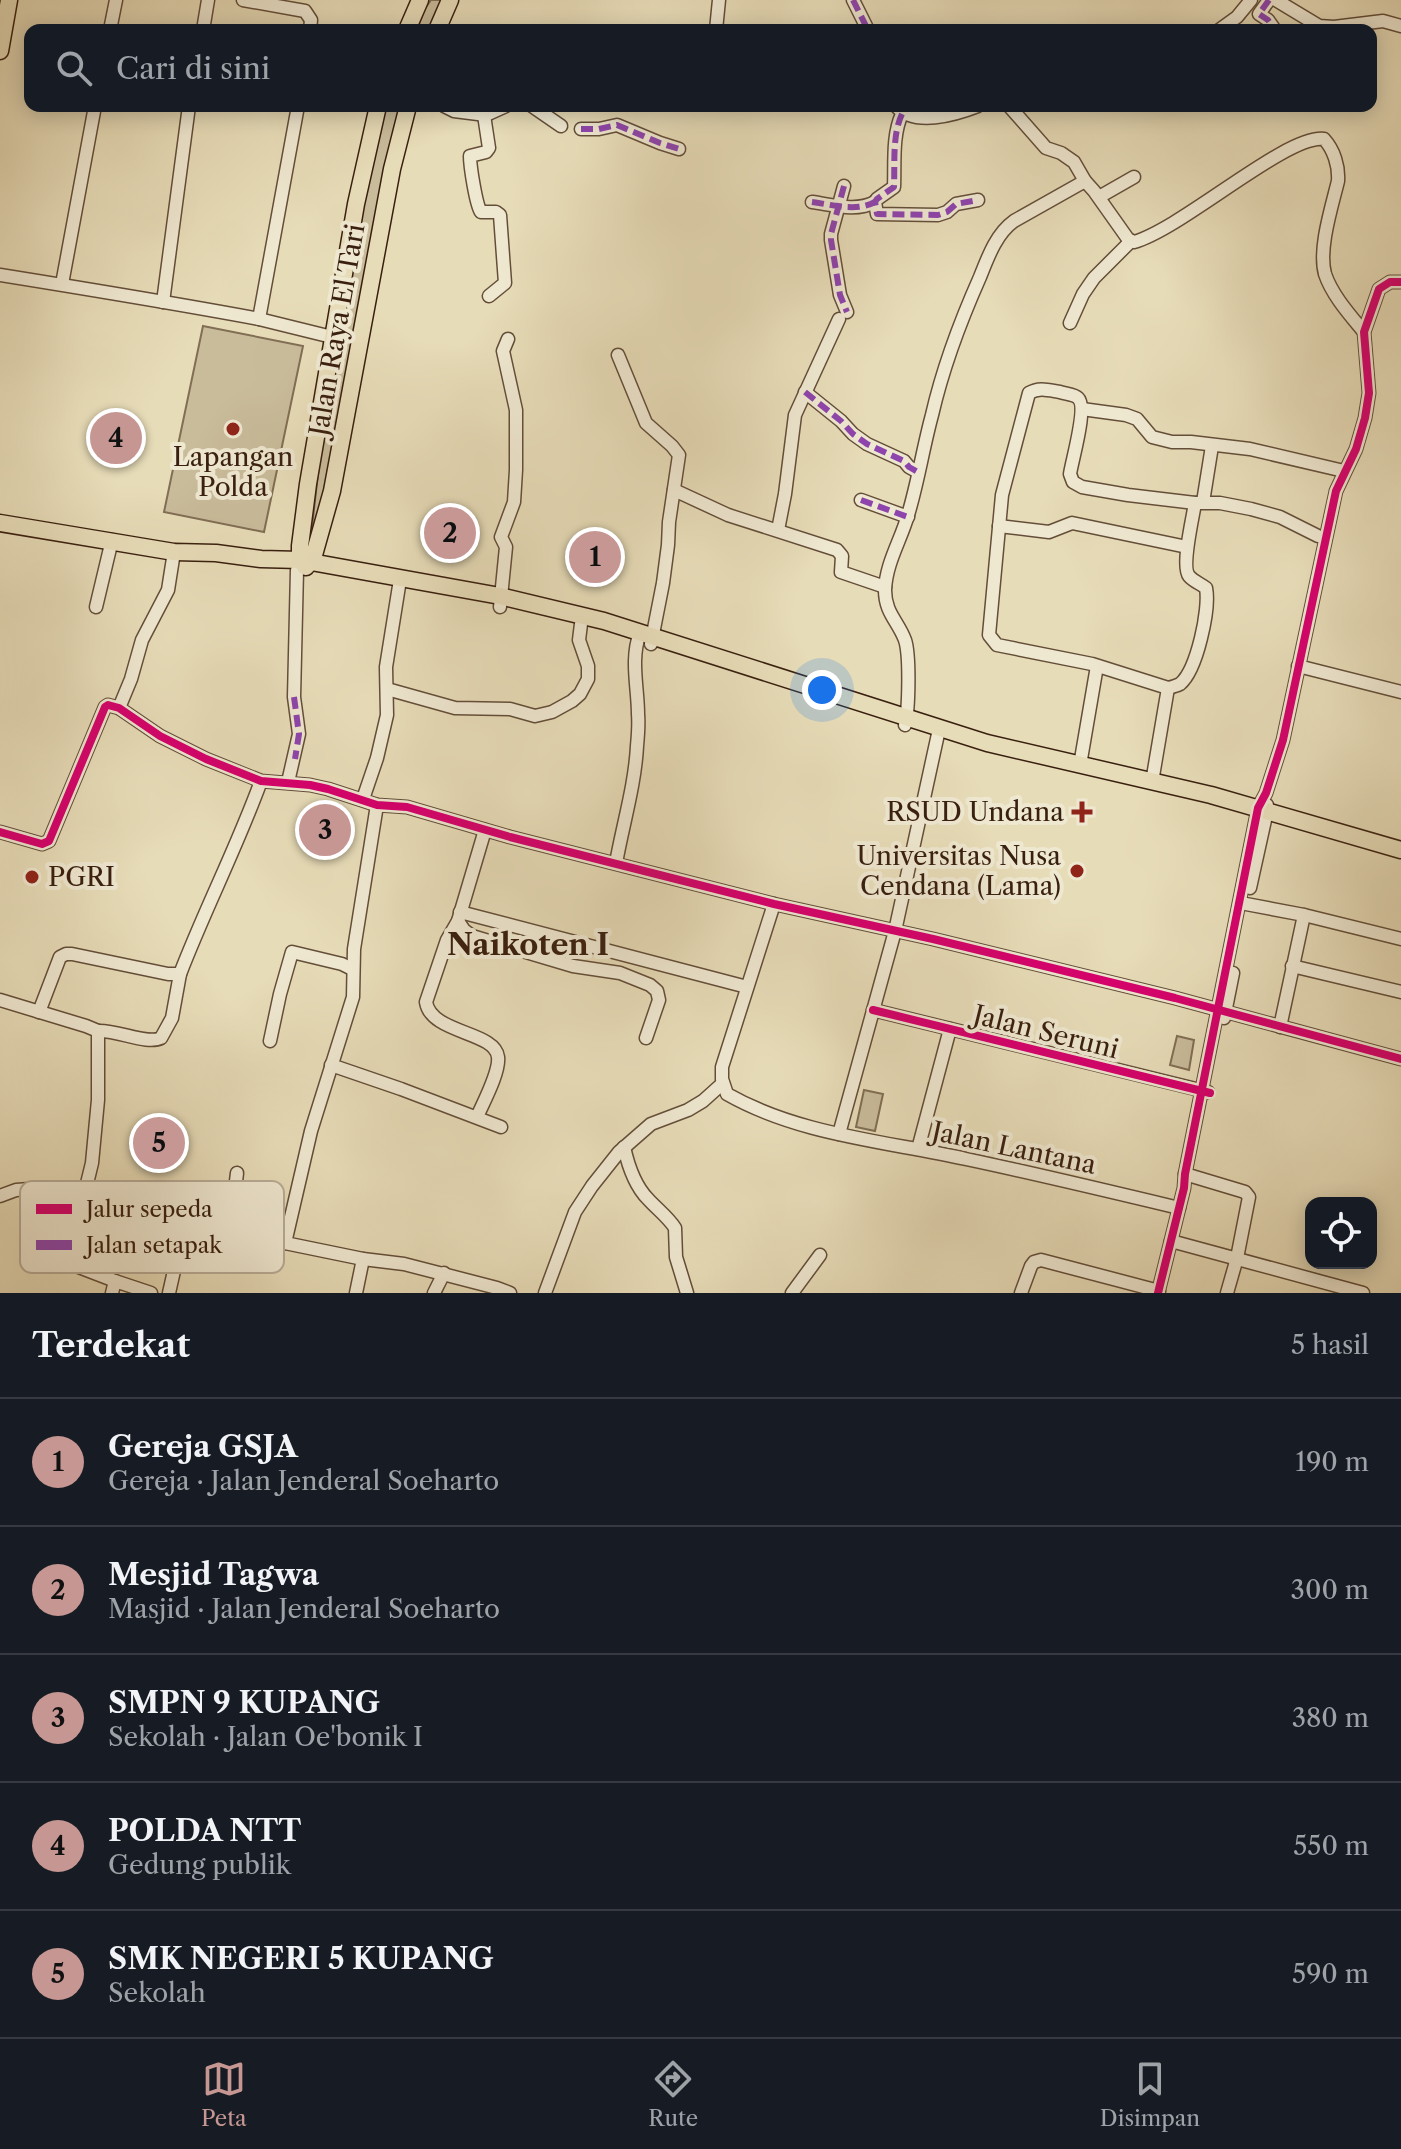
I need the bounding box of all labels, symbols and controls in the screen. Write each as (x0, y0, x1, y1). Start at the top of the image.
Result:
search box (24, 24, 1377, 112)
icon: search (52, 46, 96, 90)
text: Cari di sini (116, 50, 270, 87)
street label: Jalan Raya El Tari (302, 221, 371, 443)
pin: 4 (90, 408, 142, 468)
marker: Lapangan Polda (224, 420, 242, 438)
place label: Lapangan Polda (173, 441, 293, 503)
pin: 2 (424, 503, 476, 563)
pin: 1 (569, 527, 621, 587)
your location (802, 670, 842, 710)
place label: RSUD Undana (886, 796, 1064, 828)
pin: 3 (299, 800, 351, 860)
marker: RSUD Undana (1071, 801, 1093, 823)
place label: Universitas Nusa Cendana (Lama) (856, 840, 1061, 902)
place label: PGRI (48, 861, 115, 893)
marker: Universitas Nusa Cendana (Lama) (1068, 862, 1086, 880)
marker: PGRI (23, 868, 41, 886)
district label: Naikoten I (447, 926, 609, 963)
street label: Jalan Seruni (966, 998, 1122, 1066)
pin: 5 (133, 1113, 185, 1173)
street label: Jalan Lantana (925, 1114, 1099, 1181)
legend (20, 1181, 284, 1273)
text: Jalur sepeda (83, 1196, 213, 1223)
map controls (1305, 1197, 1377, 1269)
button: locate (1305, 1197, 1377, 1269)
text: Jalan setapak (83, 1232, 223, 1259)
text: Terdekat (32, 1324, 190, 1366)
text: 5 hasil (1291, 1329, 1369, 1361)
text: Gereja GSJA (108, 1428, 298, 1465)
text: 1 (52, 1446, 64, 1478)
text: 190 m (1295, 1446, 1369, 1478)
text: Gereja · Jalan Jenderal Soeharto (108, 1465, 499, 1497)
text: Mesjid Tagwa (108, 1556, 319, 1593)
text: 2 (50, 1574, 66, 1606)
text: 300 m (1291, 1574, 1369, 1606)
text: Masjid · Jalan Jenderal Soeharto (108, 1593, 500, 1625)
text: SMPN 9 KUPANG (108, 1684, 380, 1721)
text: 3 (51, 1702, 65, 1734)
text: 380 m (1292, 1702, 1369, 1734)
text: Sekolah · Jalan Oe'bonik I (108, 1721, 423, 1753)
text: POLDA NTT (108, 1812, 301, 1849)
text: 4 (50, 1830, 66, 1862)
text: 550 m (1293, 1830, 1369, 1862)
text: Gedung publik (108, 1849, 291, 1881)
text: SMK NEGERI 5 KUPANG (108, 1940, 494, 1977)
text: 5 (51, 1958, 65, 1990)
text: 590 m (1292, 1958, 1369, 1990)
text: Sekolah (108, 1977, 206, 2009)
tab: Peta (201, 2057, 247, 2132)
tab: Rute (648, 2057, 698, 2132)
tab: Disimpan (1100, 2057, 1200, 2132)

